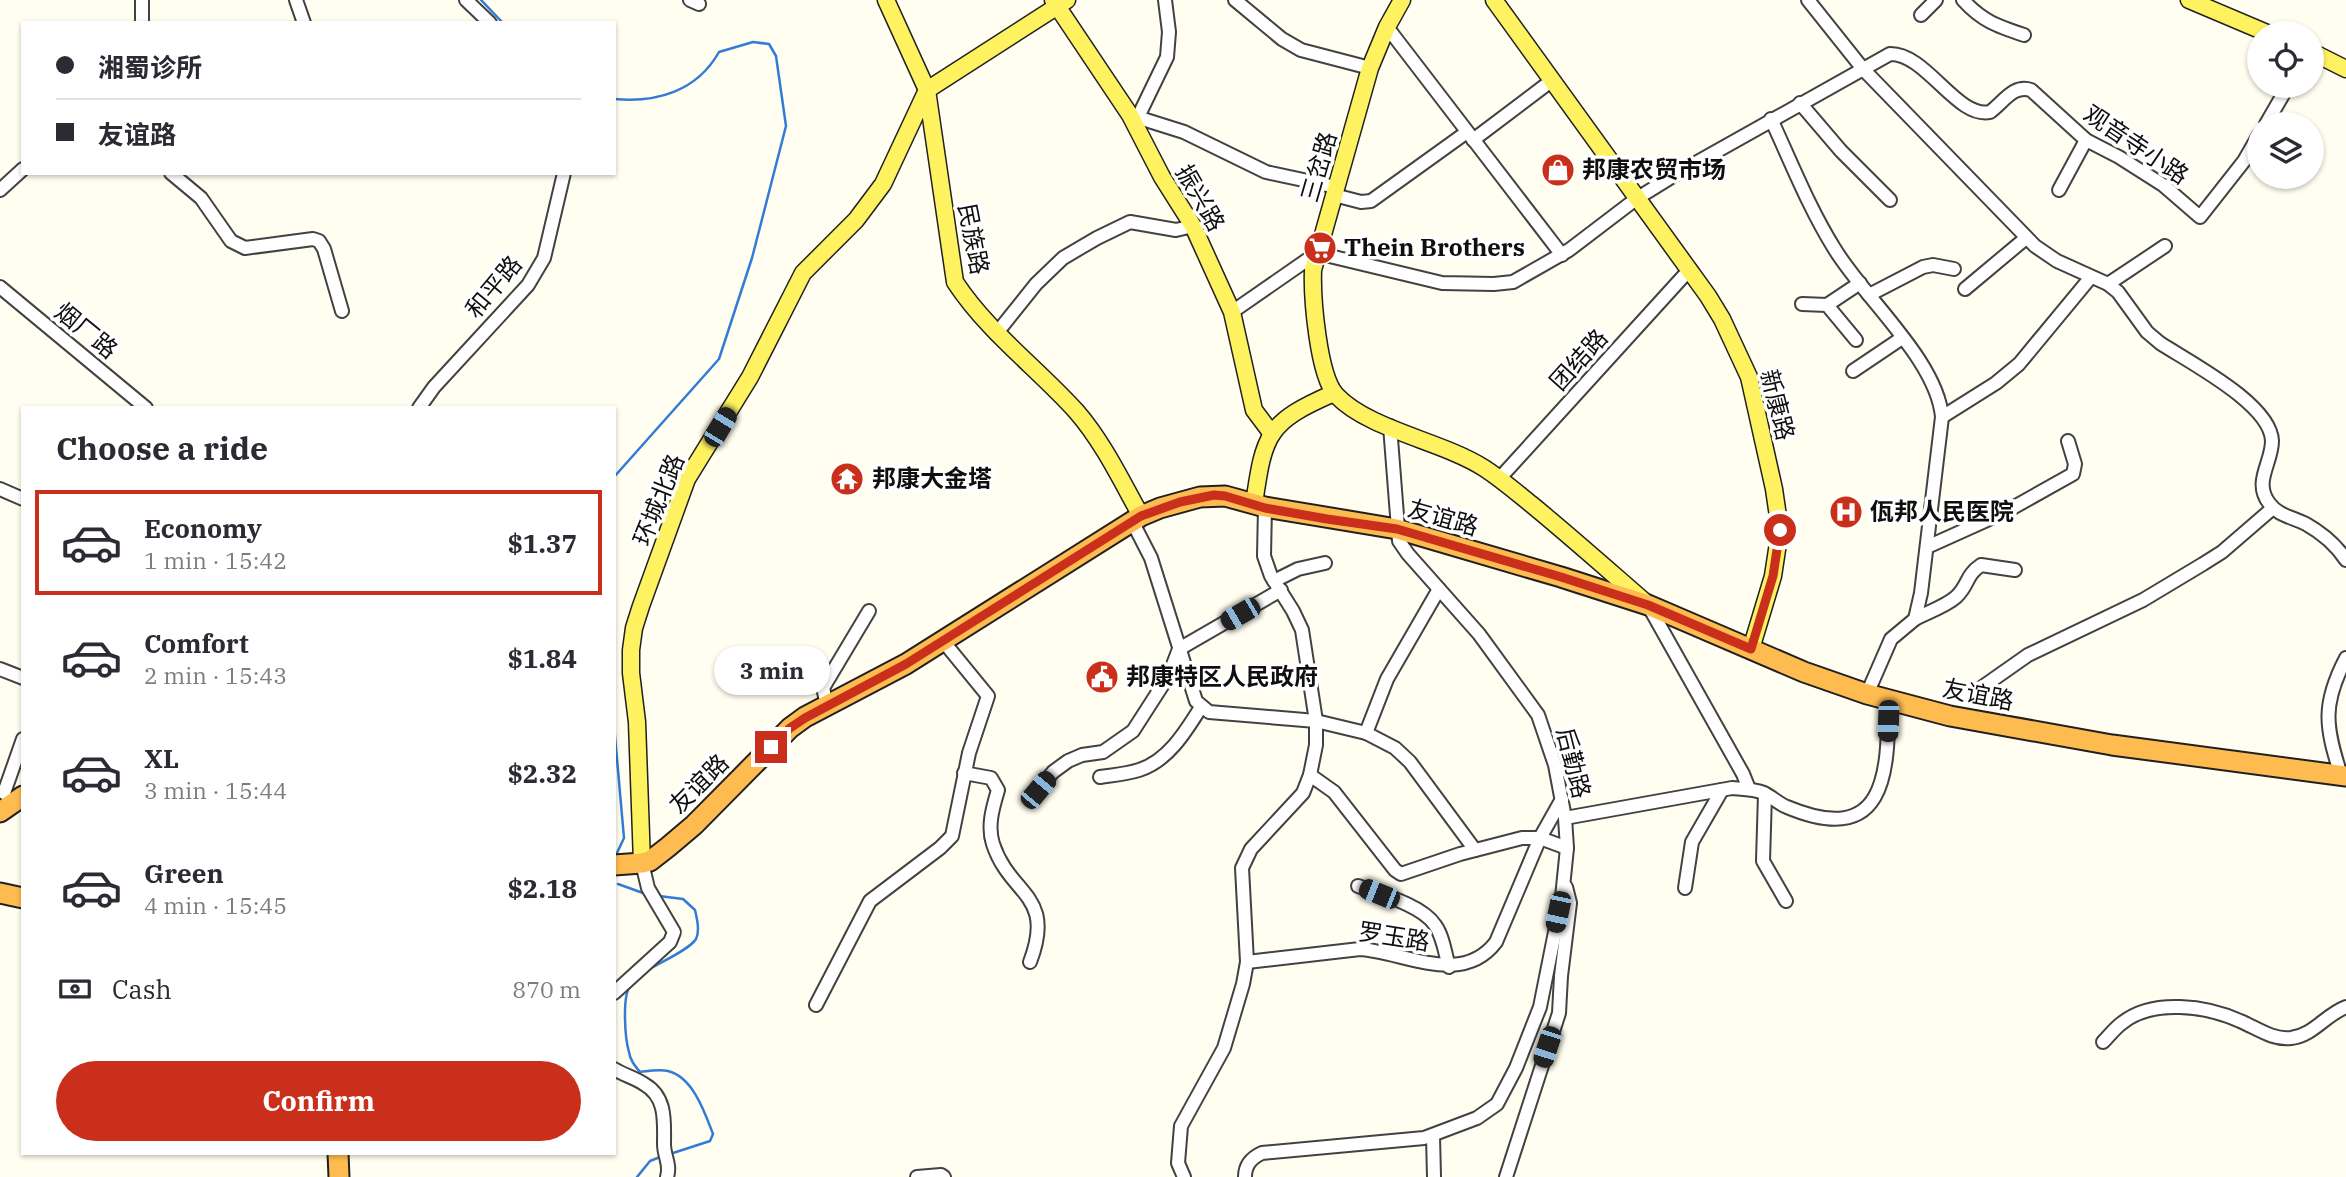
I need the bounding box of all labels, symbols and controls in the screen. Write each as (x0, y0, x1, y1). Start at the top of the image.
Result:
map controls (2247, 21, 2324, 189)
button: locate (2247, 21, 2324, 98)
text: 湘蜀诊所 (98, 50, 202, 84)
street label: 观音寺小路 (2078, 97, 2195, 191)
button: layers (2247, 112, 2324, 189)
text: 友谊路 (98, 117, 176, 151)
street label: 三岔路 (1293, 128, 1343, 206)
shop icon: 邦康农贸市场 (1539, 151, 1577, 189)
place label: 邦康农贸市场 (1582, 153, 1726, 185)
street label: 振兴路 (1169, 158, 1233, 237)
street label: 民族路 (951, 200, 997, 277)
supermarket icon: Thein Brothers (1301, 229, 1339, 267)
place label: Thein Brothers (1344, 231, 1525, 263)
street label: 和平路 (458, 248, 529, 324)
street label: 烟厂路 (49, 295, 125, 365)
street label: 团结路 (1542, 322, 1614, 397)
street label: 新康路 (1754, 366, 1802, 444)
car (701, 404, 740, 450)
text: Choose a ride (56, 427, 268, 469)
street label: 环城北路 (625, 449, 691, 550)
temple icon: 邦康大金塔 (828, 460, 866, 498)
place label: 邦康大金塔 (872, 462, 992, 494)
street label: 友谊路 (1404, 492, 1482, 542)
hospital icon: 佤邦人民医院 (1827, 493, 1865, 531)
place label: 佤邦人民医院 (1870, 495, 2014, 527)
icon: car (60, 511, 123, 574)
text: Economy (144, 511, 262, 545)
route start (1764, 514, 1796, 546)
text: $1.37 (507, 526, 577, 560)
text: 1 min · 15:42 (144, 545, 287, 575)
car (1217, 594, 1264, 634)
icon: car (60, 626, 123, 689)
text: Comfort (144, 626, 249, 660)
text: $1.84 (507, 641, 577, 675)
callout: 3 min (713, 646, 829, 694)
text: 3 min (740, 655, 804, 685)
public building icon: 邦康特区人民政府 (1083, 658, 1121, 696)
text: 2 min · 15:43 (144, 660, 287, 690)
place label: 邦康特区人民政府 (1126, 660, 1318, 692)
street label: 友谊路 (1940, 671, 2017, 717)
car (1877, 700, 1900, 742)
street label: 后勤路 (1550, 724, 1598, 802)
route end (755, 731, 787, 763)
icon: car (60, 741, 123, 804)
text: XL (144, 741, 179, 775)
street label: 友谊路 (662, 747, 735, 820)
text: $2.32 (507, 756, 577, 790)
car (1017, 767, 1060, 813)
text: 3 min · 15:44 (144, 775, 287, 805)
icon: car (60, 856, 123, 919)
text: Green (144, 856, 224, 890)
text: $2.18 (507, 871, 577, 905)
car (1356, 876, 1403, 912)
car (1544, 889, 1573, 935)
text: 4 min · 15:45 (144, 890, 287, 920)
street label: 罗玉路 (1356, 915, 1432, 957)
icon: cash (56, 970, 94, 1008)
text: Cash (112, 972, 172, 1006)
text: 870 m (512, 974, 581, 1004)
car (1531, 1024, 1564, 1070)
button: Confirm (56, 1061, 581, 1141)

